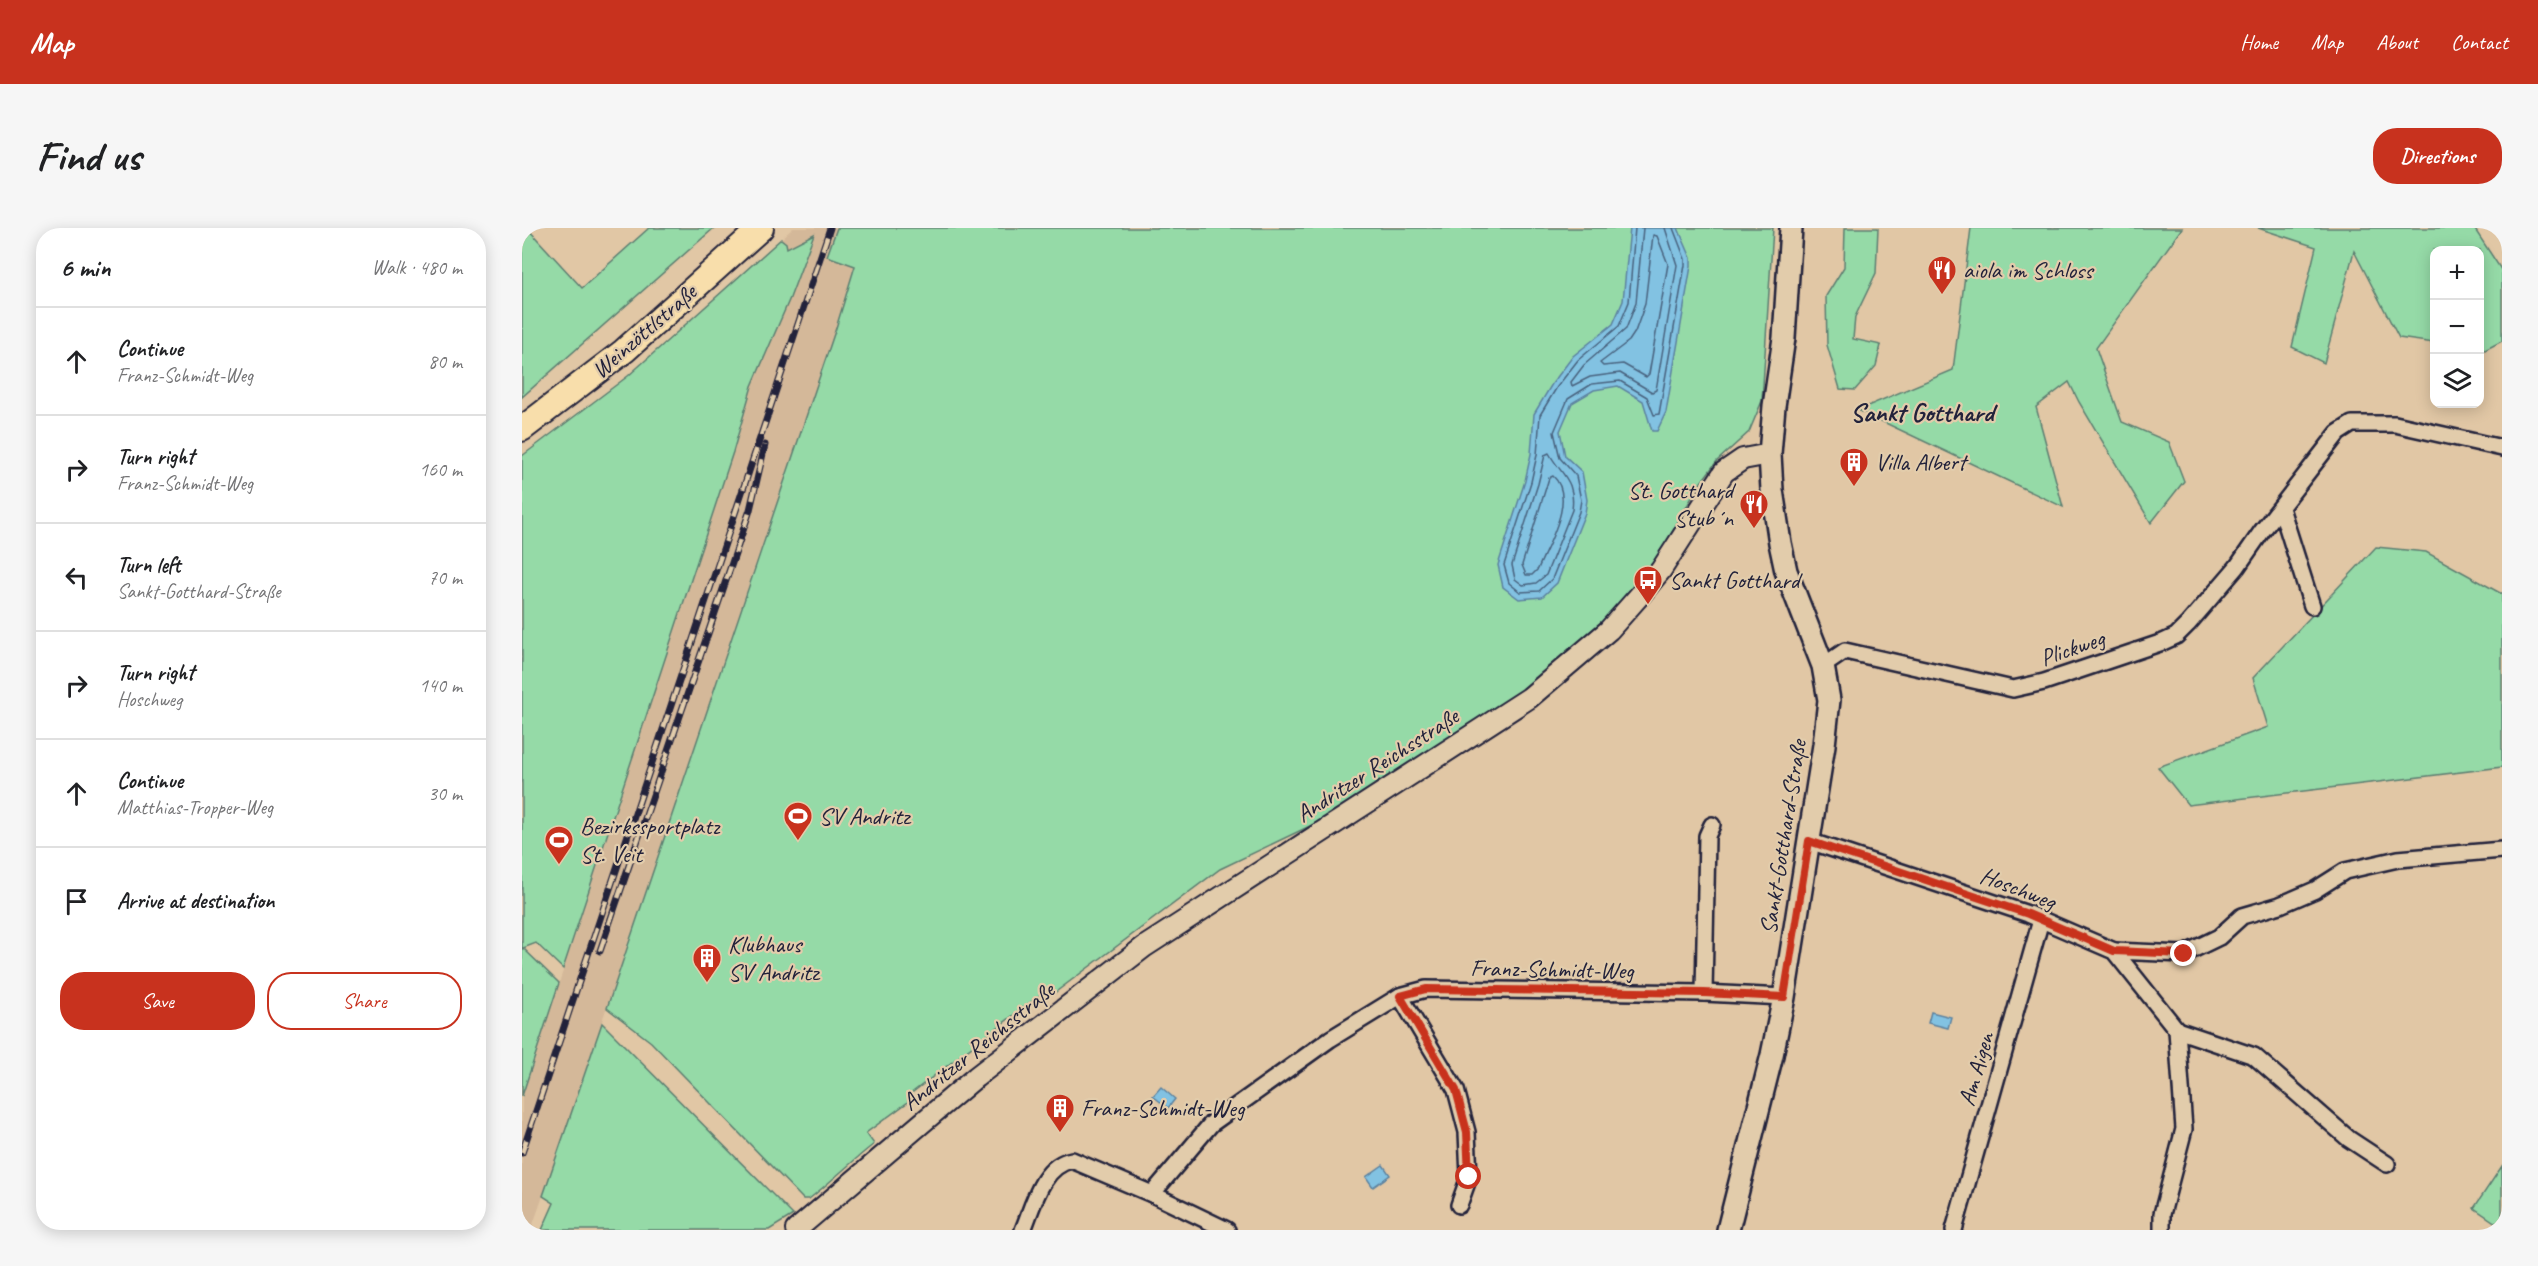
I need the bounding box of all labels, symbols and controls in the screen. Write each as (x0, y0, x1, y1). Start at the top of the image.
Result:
text: Map (30, 25, 73, 60)
text: Home (2240, 29, 2278, 55)
text: Map (2311, 29, 2343, 55)
text: About (2376, 29, 2418, 55)
text: Contact (2451, 29, 2508, 55)
button: Directions (2373, 128, 2502, 184)
text: Find us (36, 130, 141, 183)
map controls (2430, 246, 2484, 408)
button: + (2430, 246, 2484, 300)
text: 6 min (60, 251, 110, 284)
restaurant icon: aiola im Schloss (1926, 254, 1958, 296)
text: Walk · 480 m (372, 255, 462, 280)
place label: aiola im Schloss (1963, 255, 2095, 285)
street label: Weinzöttlstraße (585, 276, 704, 385)
button: − (2430, 300, 2484, 354)
text: Continue (117, 335, 183, 363)
icon: ahead (60, 345, 93, 378)
text: 80 m (428, 349, 462, 374)
button: layers (2430, 354, 2484, 408)
text: Franz-Schmidt-Weg (117, 363, 253, 388)
district label: Sankt Gotthard (1850, 396, 1998, 429)
text: Turn right (117, 443, 194, 471)
building icon: Villa Albert (1838, 446, 1870, 488)
place label: Villa Albert (1875, 447, 1969, 477)
icon: right (60, 453, 93, 486)
text: 160 m (419, 457, 462, 482)
text: Franz-Schmidt-Weg (117, 471, 253, 496)
place label: St. Gotthard Stub´n (1628, 475, 1737, 533)
restaurant icon: St. Gotthard Stub´n (1738, 488, 1770, 530)
text: Turn left (117, 551, 181, 579)
icon: left (60, 561, 93, 594)
bus stop icon: Sankt Gotthard (1632, 564, 1664, 606)
text: 70 m (428, 565, 462, 590)
place label: Sankt Gotthard (1669, 565, 1803, 595)
text: Sankt-Gotthard-Straße (117, 579, 281, 604)
street label: Plickweg (2036, 622, 2110, 673)
text: Turn right (117, 659, 194, 687)
icon: right (60, 669, 93, 702)
text: 140 m (419, 673, 462, 698)
text: Hoschweg (117, 687, 182, 712)
street label: Andritzer Reichsstraße (1290, 700, 1466, 829)
street label: Sankt-Gotthard-Straße (1753, 736, 1814, 936)
text: Continue (117, 767, 183, 795)
icon: ahead (60, 777, 93, 810)
text: 30 m (428, 781, 462, 806)
text: Matthias-Tropper-Weg (117, 795, 273, 820)
sports icon: SV Andritz (782, 800, 814, 842)
place label: SV Andritz (819, 801, 912, 831)
place label: Bezirkssportplatz St. Veit (580, 811, 721, 869)
sports icon: Bezirkssportplatz St. Veit (543, 824, 575, 866)
street label: Hoschweg (1976, 860, 2062, 917)
icon: arrive (60, 885, 93, 918)
text: Arrive at destination (117, 887, 274, 915)
place label: Klubhaus SV Andritz (728, 929, 821, 987)
route end (2170, 940, 2196, 966)
building icon: Klubhaus SV Andritz (691, 942, 723, 984)
street label: Franz-Schmidt-Weg (1470, 953, 1635, 985)
button: Save (60, 972, 255, 1030)
button: Share (267, 972, 462, 1030)
street label: Andritzer Reichsstraße (895, 974, 1062, 1117)
street label: Am Aigen (1951, 1028, 2001, 1109)
building icon: Franz-Schmidt-Weg (1044, 1092, 1076, 1134)
place label: Franz-Schmidt-Weg (1081, 1093, 1246, 1123)
route start (1455, 1163, 1481, 1189)

